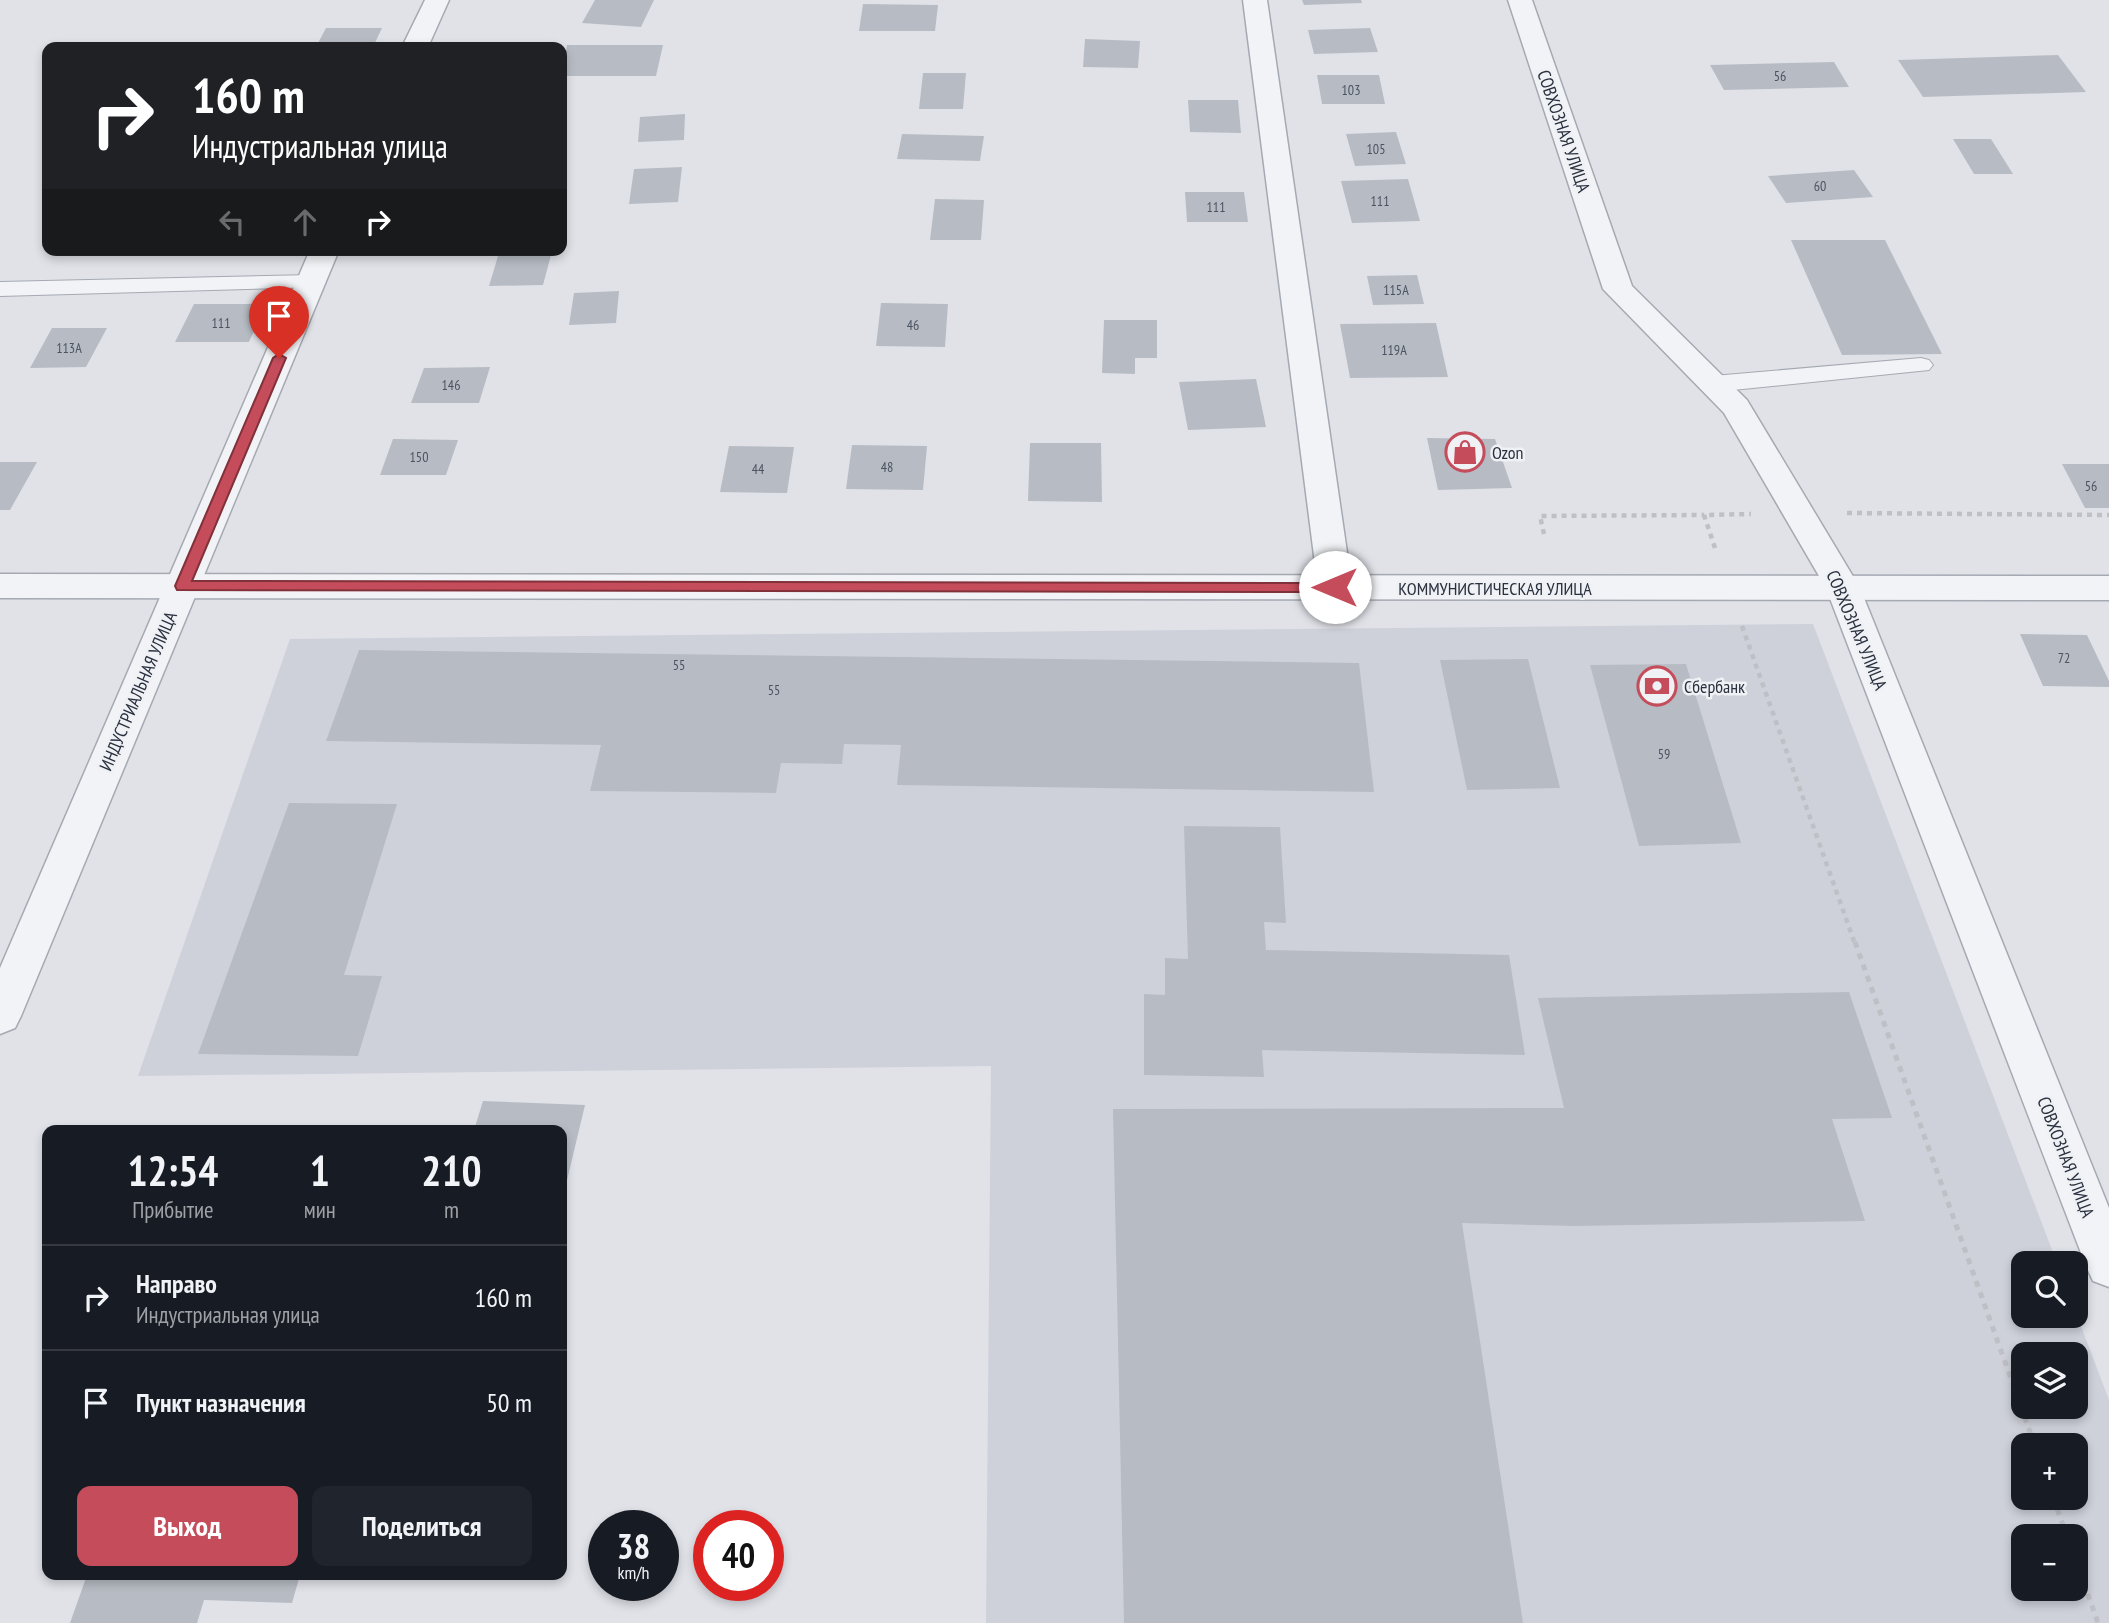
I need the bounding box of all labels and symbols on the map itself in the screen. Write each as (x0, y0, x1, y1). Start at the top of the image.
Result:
street label: СОВХОЗНАЯ УЛИЦА (1532, 67, 1596, 196)
house number: 56 (1774, 67, 1786, 85)
house number: 103 (1342, 81, 1360, 99)
house number: 105 (1367, 140, 1385, 158)
house number: 60 (1814, 177, 1826, 195)
house number: 111 (1371, 192, 1389, 210)
house number: 111 (1207, 198, 1225, 216)
house number: 115А (1383, 281, 1409, 299)
pin (249, 286, 309, 358)
house number: 111 (212, 314, 230, 332)
house number: 46 (907, 316, 919, 334)
house number: 113А (56, 339, 82, 357)
house number: 119А (1381, 341, 1407, 359)
house number: 146 (442, 376, 460, 394)
shop icon: Ozon (1444, 431, 1486, 473)
place label: Ozon (1492, 441, 1524, 464)
house number: 150 (410, 448, 428, 466)
house number: 48 (881, 458, 893, 476)
house number: 44 (752, 460, 765, 478)
house number: 56 (2085, 477, 2097, 495)
position arrow (1298, 550, 1372, 624)
street label: СОВХОЗНАЯ УЛИЦА (1821, 567, 1893, 694)
street label: КОММУНИСТИЧЕСКАЯ УЛИЦА (1398, 577, 1592, 600)
street label: ИНДУСТРИАЛЬНАЯ УЛИЦА (94, 607, 182, 774)
house number: 72 (2058, 649, 2070, 667)
house number: 55 (673, 656, 685, 674)
bank icon: Сбербанк (1636, 665, 1678, 707)
place label: Сбербанк (1684, 675, 1745, 698)
house number: 55 (768, 681, 780, 699)
house number: 59 (1658, 745, 1670, 763)
street label: СОВХОЗНАЯ УЛИЦА (2032, 1093, 2100, 1221)
speed limit sign: 40 (693, 1510, 784, 1601)

